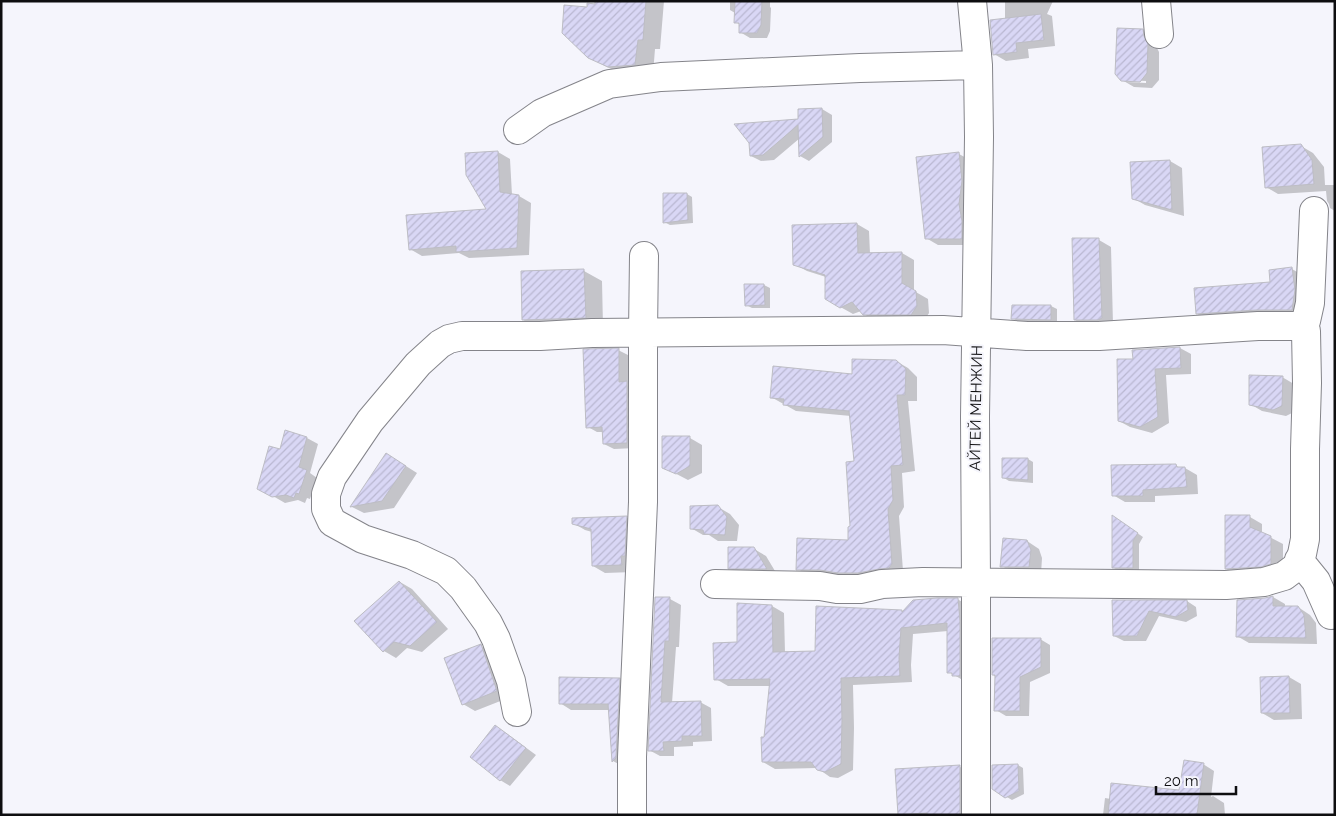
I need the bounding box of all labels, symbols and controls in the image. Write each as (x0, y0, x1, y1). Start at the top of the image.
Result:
street label: АЙТЕЙ МЕНЖИН (966, 345, 986, 471)
scale bar (1156, 764, 1236, 796)
text: 20 m (1164, 772, 1199, 790)

